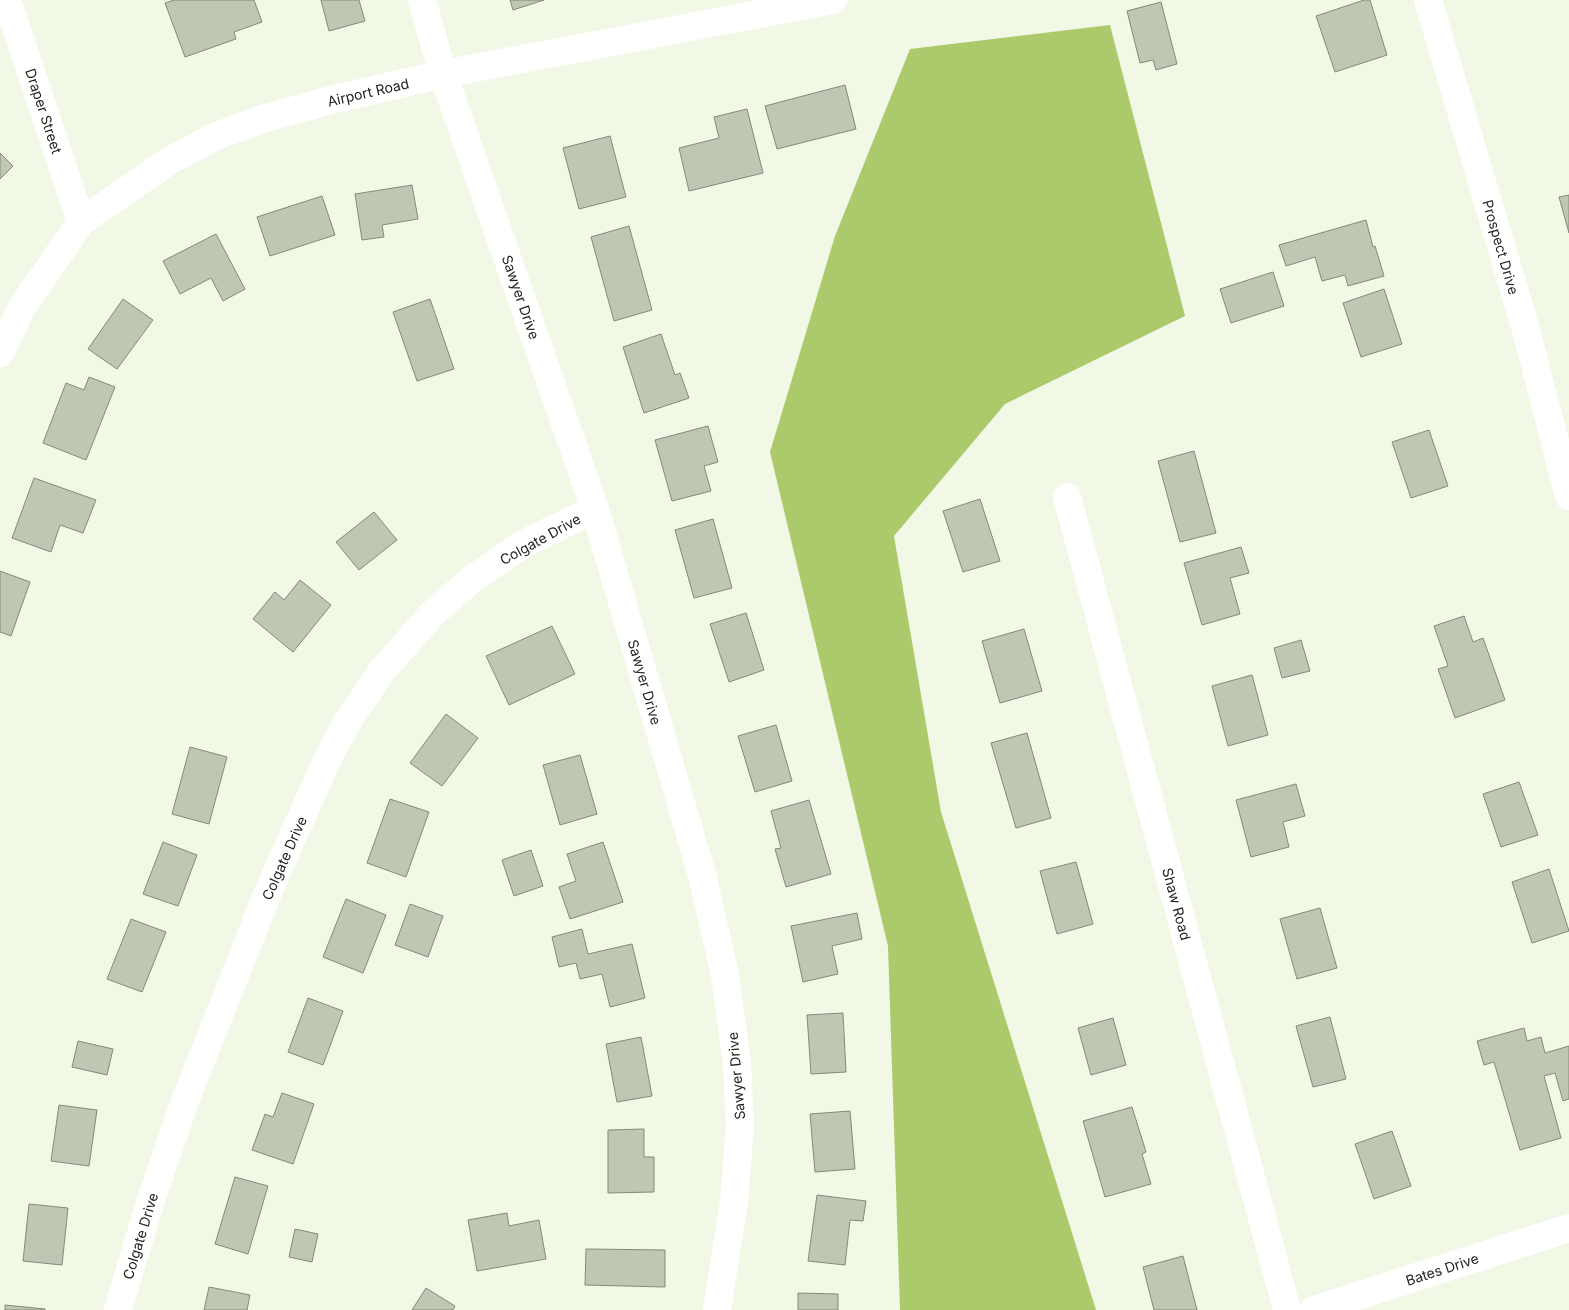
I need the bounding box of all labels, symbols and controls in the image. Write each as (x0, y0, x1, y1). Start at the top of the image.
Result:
street label: Draper Street (22, 66, 66, 156)
street label: Airport Road (325, 74, 411, 110)
street label: Prospect Drive (1479, 198, 1523, 296)
street label: Sawyer Drive (499, 253, 543, 341)
street label: Colgate Drive (497, 510, 583, 568)
street label: Sawyer Drive (625, 637, 665, 727)
street label: Colgate Drive (258, 814, 310, 902)
street label: Shaw Road (1159, 866, 1195, 942)
street label: Sawyer Drive (724, 1031, 748, 1121)
street label: Colgate Drive (119, 1191, 161, 1281)
street label: Bates Drive (1403, 1249, 1481, 1289)

